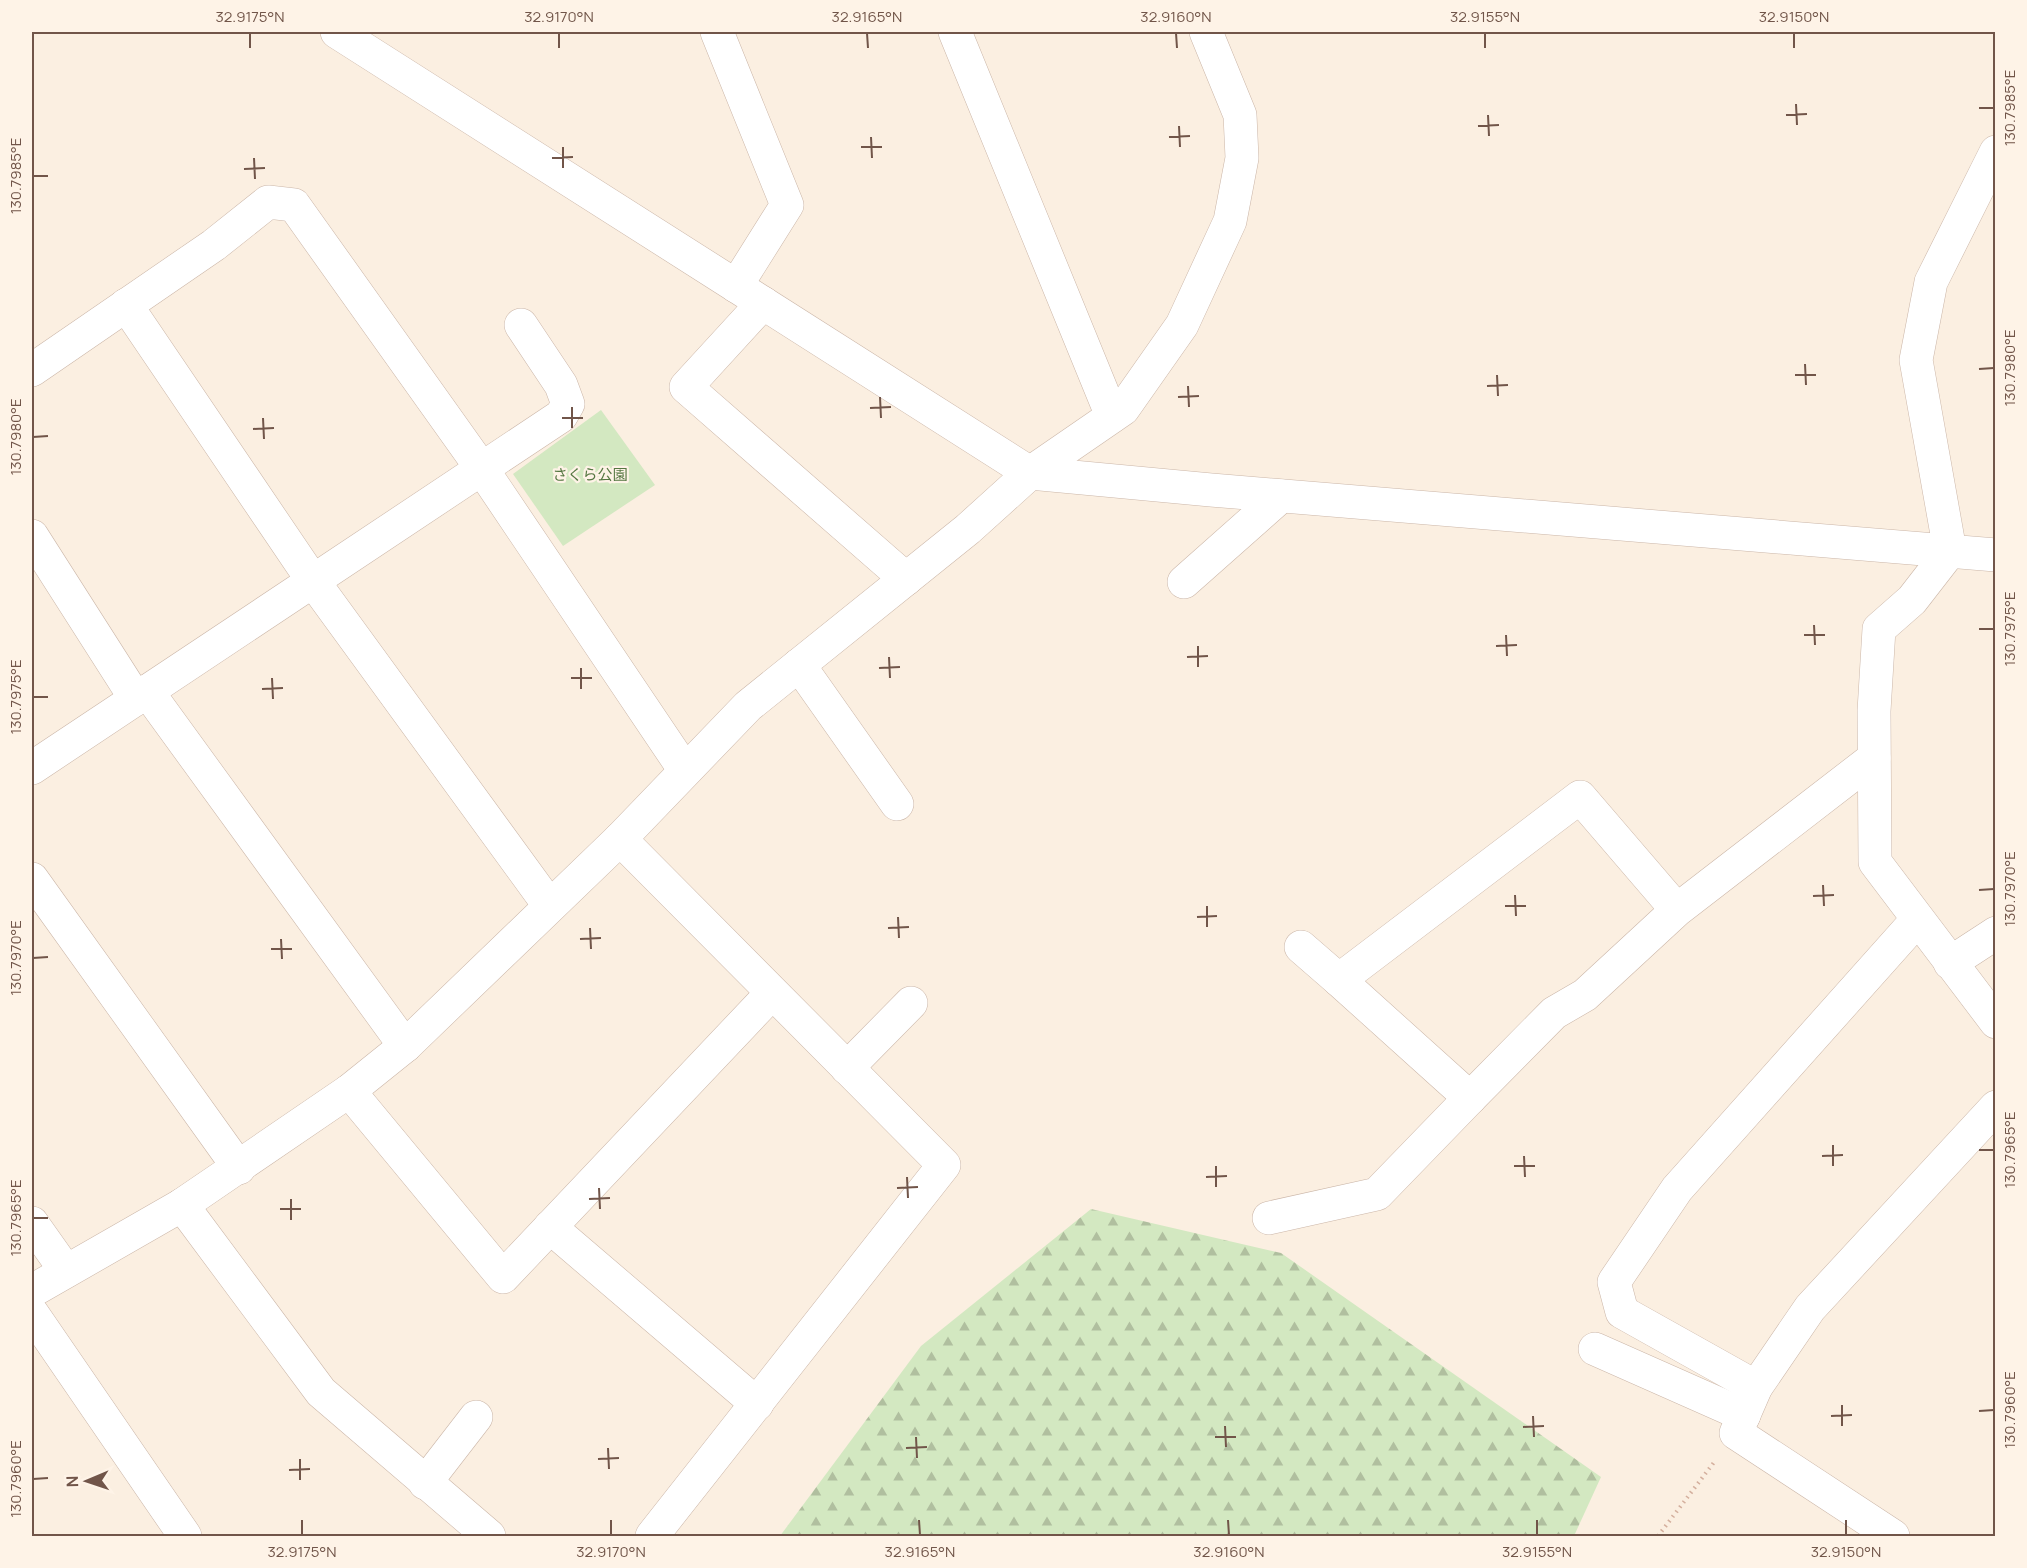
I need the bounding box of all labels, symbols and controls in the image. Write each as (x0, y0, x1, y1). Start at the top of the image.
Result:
text: 32.9175°N (215, 6, 285, 27)
text: 32.9170°N (524, 6, 594, 27)
text: 32.9165°N (832, 6, 902, 27)
text: 32.9160°N (1140, 6, 1212, 27)
text: 32.9155°N (1450, 6, 1520, 27)
text: 32.9150°N (1759, 6, 1829, 27)
text: 130.7985°E (1999, 70, 2020, 146)
text: 130.7985°E (5, 138, 26, 214)
text: 130.7980°E (1999, 329, 2020, 407)
text: 130.7980°E (5, 398, 26, 476)
park label: さくら公園 (552, 464, 628, 485)
text: 130.7975°E (1999, 591, 2020, 667)
text: 130.7975°E (5, 659, 26, 735)
text: 130.7970°E (1999, 851, 2020, 927)
text: 130.7970°E (5, 920, 26, 996)
text: 130.7965°E (1999, 1111, 2020, 1189)
text: 130.7965°E (5, 1179, 26, 1257)
text: 130.7960°E (1999, 1371, 2020, 1449)
text: 130.7960°E (5, 1440, 26, 1518)
north arrow (57, 1451, 117, 1511)
text: N (61, 1475, 83, 1488)
text: 32.9175°N (267, 1541, 337, 1562)
text: 32.9170°N (576, 1541, 646, 1562)
text: 32.9165°N (885, 1541, 955, 1562)
text: 32.9160°N (1193, 1541, 1265, 1562)
text: 32.9155°N (1502, 1541, 1572, 1562)
text: 32.9150°N (1811, 1541, 1881, 1562)

